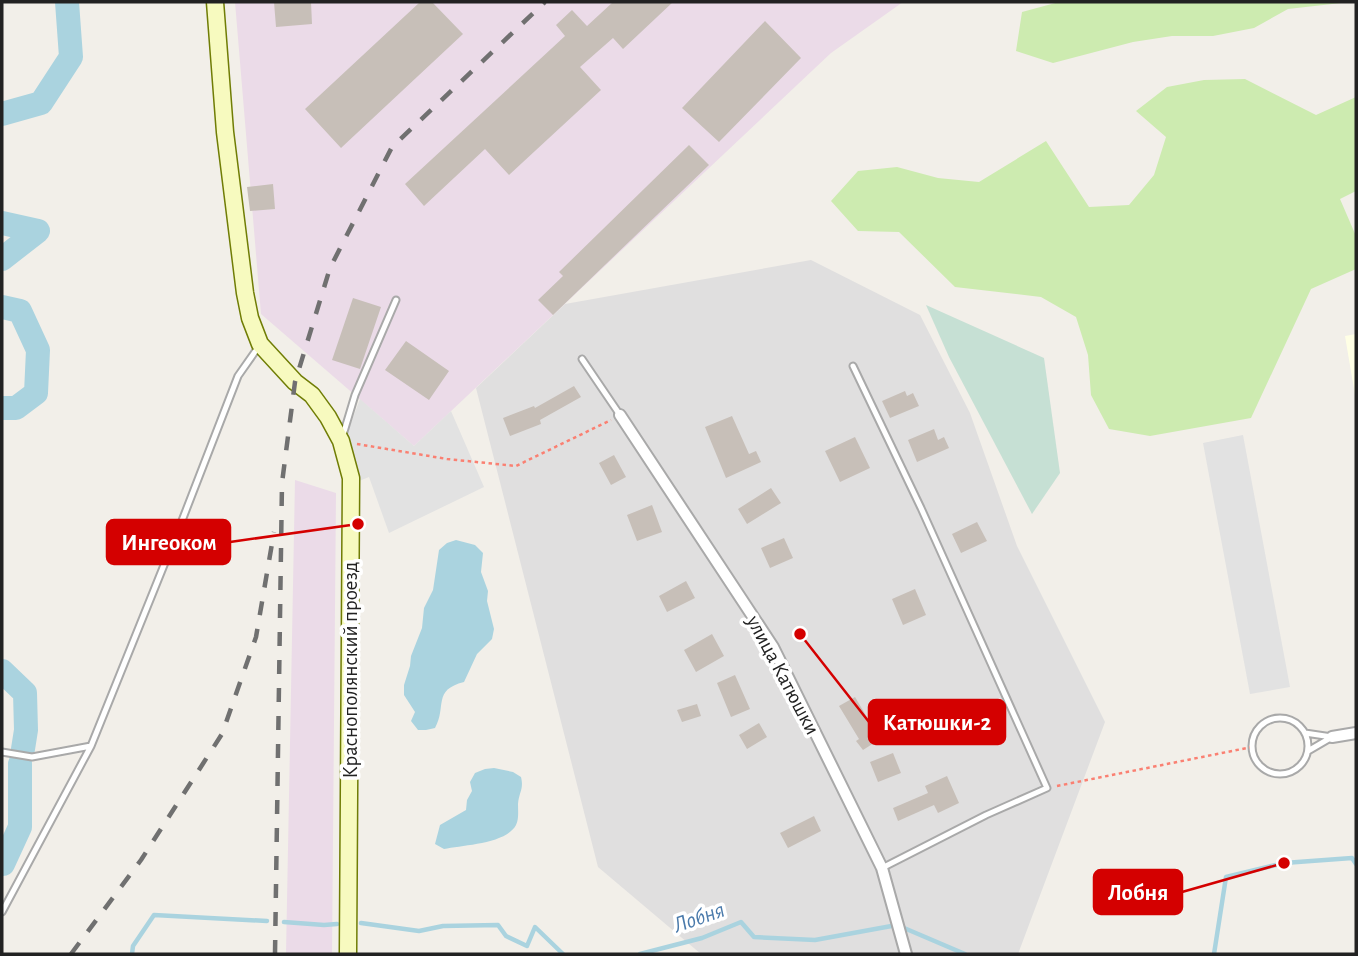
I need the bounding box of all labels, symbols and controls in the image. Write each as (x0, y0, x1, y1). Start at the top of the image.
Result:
callout: Ингеоком (107, 520, 230, 564)
text: Ингеоком (121, 532, 217, 555)
street label: Краснополянский проезд (340, 562, 361, 778)
street label: улица Катюшки (742, 611, 823, 738)
callout: Катюшки-2 (869, 700, 1005, 744)
text: Катюшки-2 (883, 712, 991, 735)
callout: Лобня (1094, 870, 1182, 914)
text: Лобня (1108, 882, 1168, 905)
water label: Лобня (669, 899, 728, 938)

